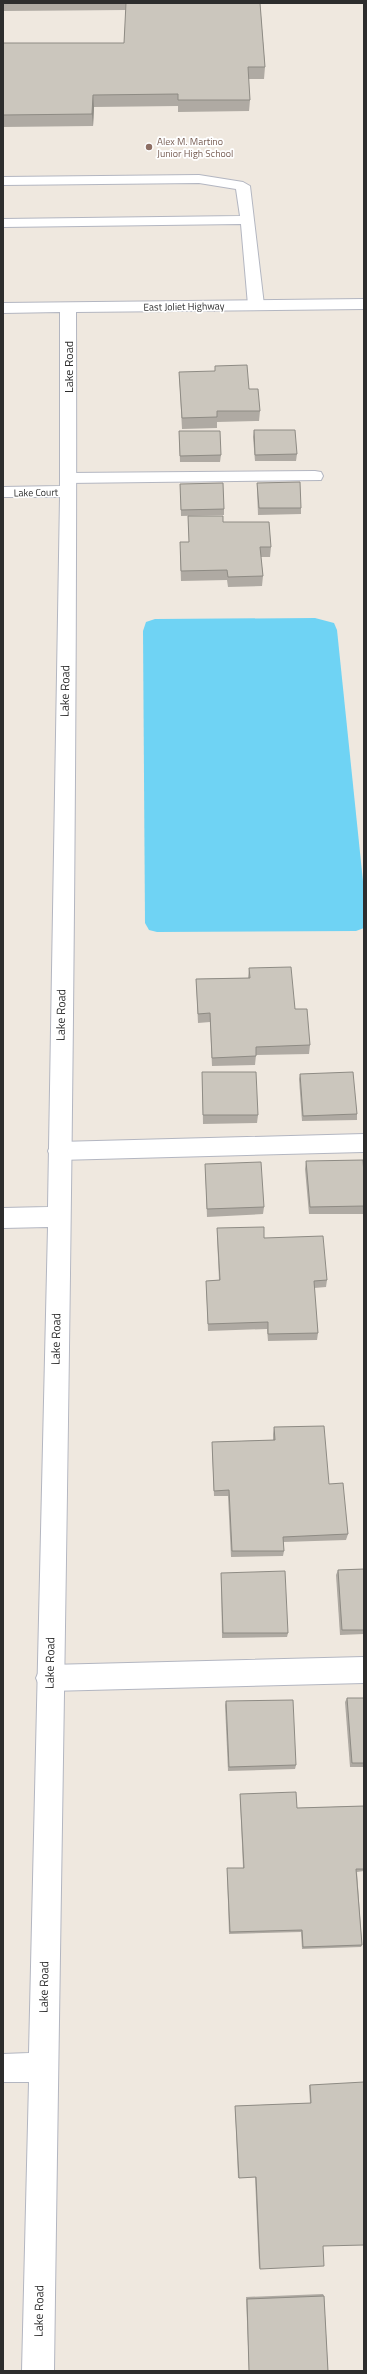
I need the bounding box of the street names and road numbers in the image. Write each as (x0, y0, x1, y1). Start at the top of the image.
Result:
street label: East Joliet Highway (143, 298, 225, 315)
street label: Lake Road (59, 341, 78, 393)
street label: Lake Court (14, 485, 59, 500)
street label: Lake Road (55, 665, 74, 717)
street label: Lake Road (51, 989, 70, 1041)
street label: Lake Road (46, 1313, 65, 1365)
street label: Lake Road (40, 1637, 59, 1689)
street label: Lake Road (34, 1961, 53, 2013)
street label: Lake Road (29, 2285, 48, 2337)

